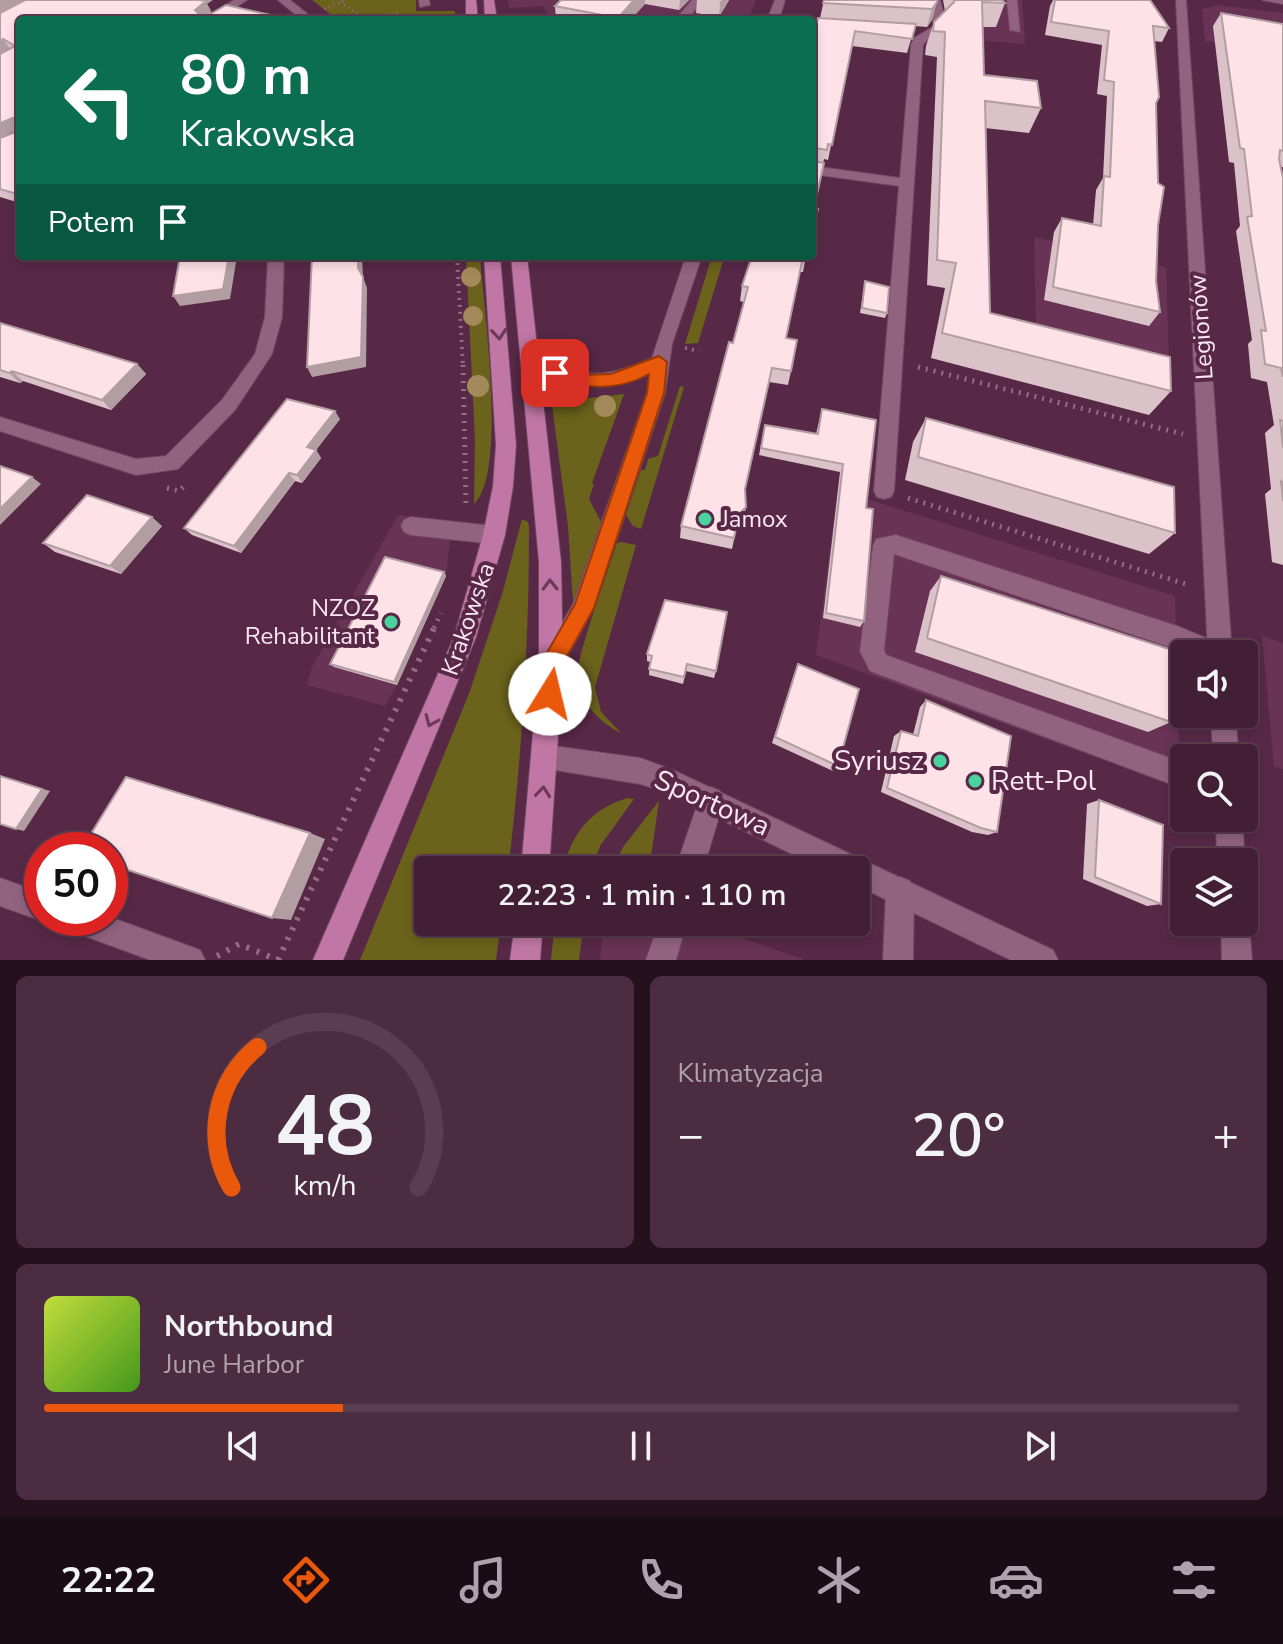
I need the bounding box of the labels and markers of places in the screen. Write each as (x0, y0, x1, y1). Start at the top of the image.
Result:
pin (521, 339, 589, 407)
place label: Jamox (720, 503, 788, 535)
marker: Jamox (696, 510, 714, 528)
place label: NZOZ Rehabilitant (245, 592, 376, 652)
marker: NZOZ Rehabilitant (382, 613, 400, 631)
place label: Syriusz (834, 742, 924, 780)
marker: Syriusz (931, 752, 949, 770)
place label: Rett-Pol (991, 762, 1097, 800)
marker: Rett-Pol (966, 772, 984, 790)

